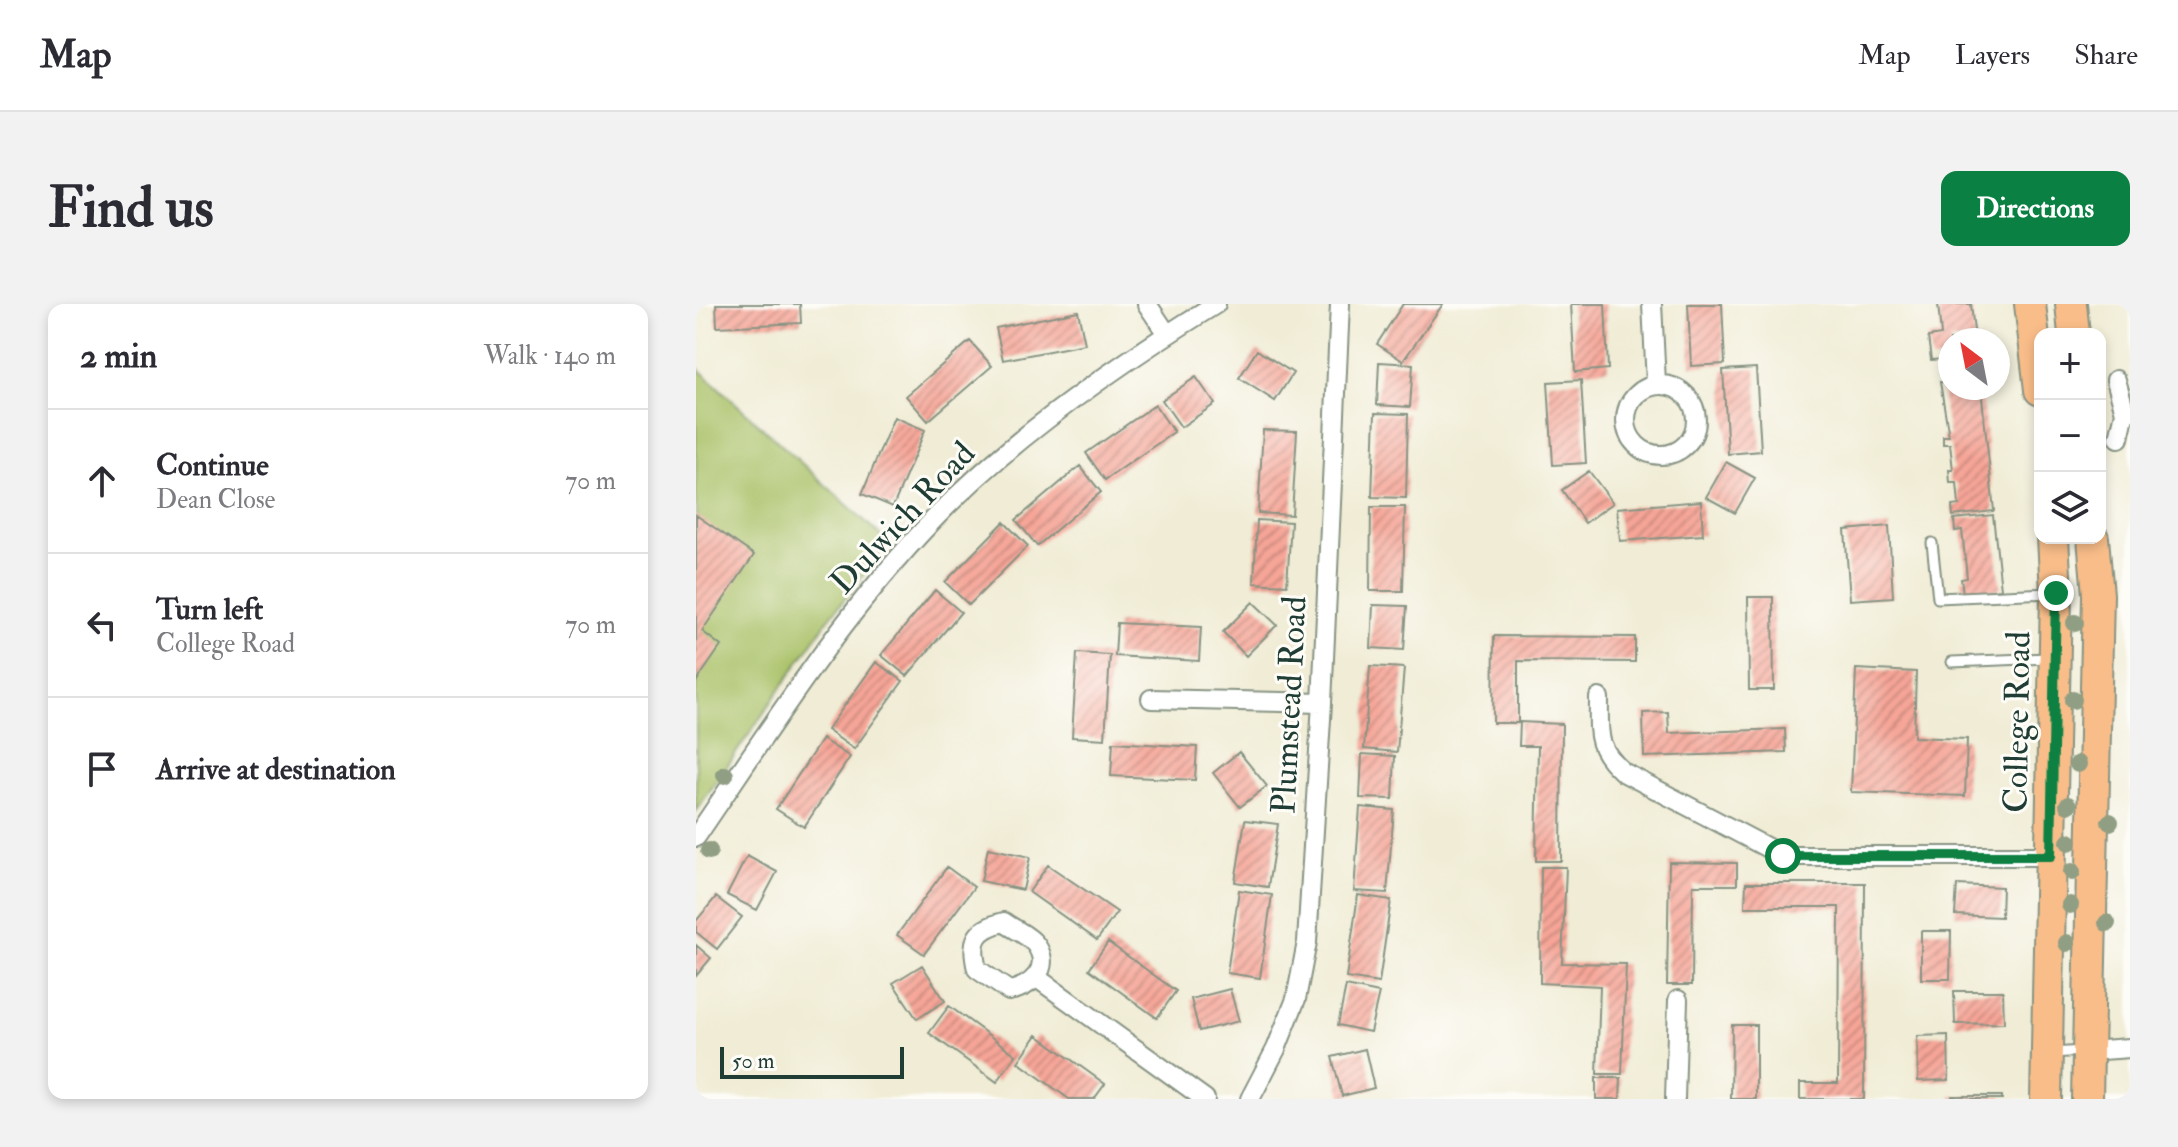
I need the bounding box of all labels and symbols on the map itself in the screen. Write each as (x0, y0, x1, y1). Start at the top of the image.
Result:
north arrow (1938, 328, 2010, 400)
street label: Dulwich Road (821, 432, 985, 603)
route end (2038, 575, 2074, 611)
street label: Plumstead Road (1262, 595, 1317, 815)
street label: College Road (1994, 631, 2041, 813)
route start (1765, 838, 1801, 874)
scale bar (720, 1043, 904, 1079)

